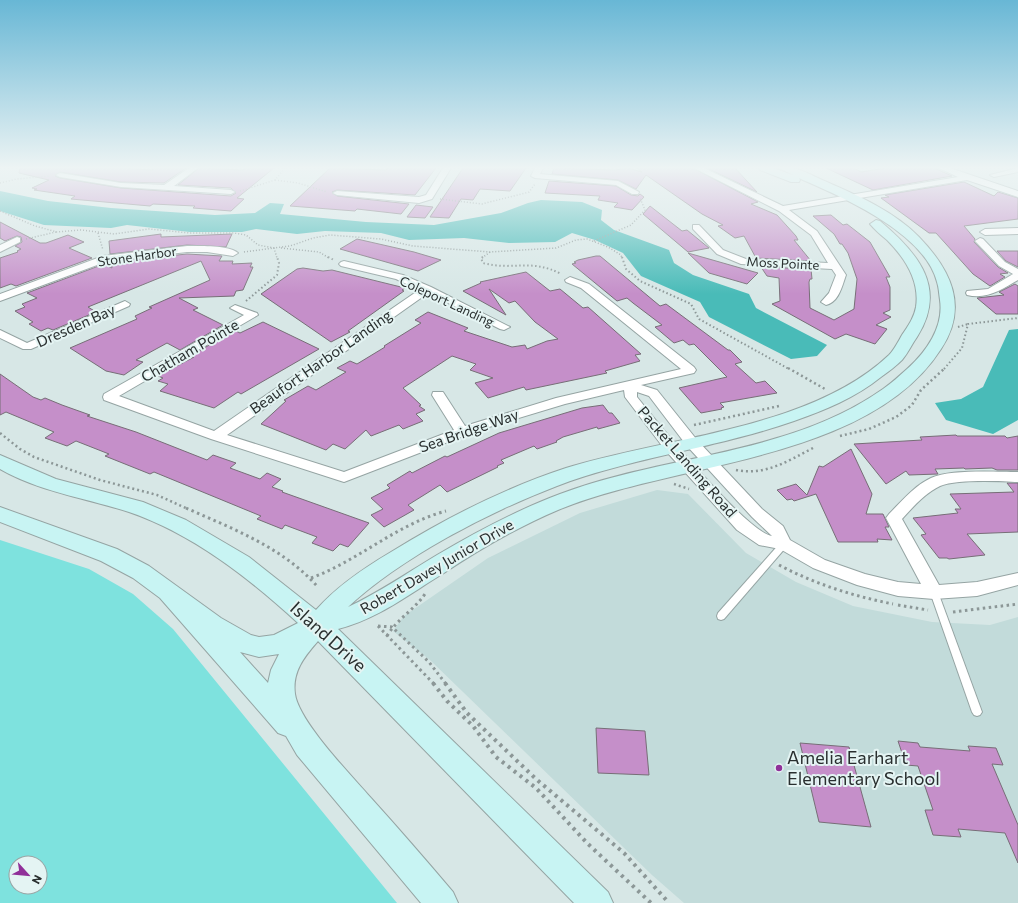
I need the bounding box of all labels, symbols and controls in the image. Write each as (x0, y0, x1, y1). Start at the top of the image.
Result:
street label: Stone Harbor (96, 243, 178, 269)
street label: Moss Pointe (746, 253, 820, 273)
street label: Coleport Landing (397, 272, 497, 330)
street label: Dresden Bay (33, 300, 118, 351)
street label: Beaufort Harbor Landing (246, 305, 395, 417)
street label: Chatham Pointe (137, 315, 242, 385)
street label: Packet Landing Road (635, 402, 741, 521)
street label: Sea Bridge Way (416, 404, 521, 456)
street label: Robert Davey Junior Drive (357, 515, 516, 617)
street label: Island Drive (286, 596, 371, 676)
place label: Amelia Earhart Elementary School (787, 746, 940, 789)
marker: Amelia Earhart Elementary School (774, 763, 784, 773)
north arrow (8, 855, 48, 895)
text: N (30, 873, 45, 886)

